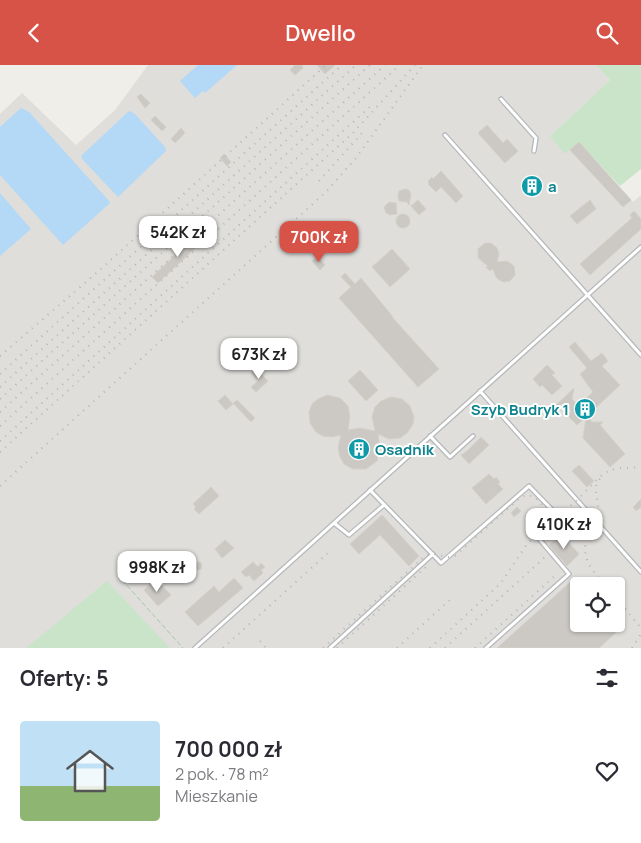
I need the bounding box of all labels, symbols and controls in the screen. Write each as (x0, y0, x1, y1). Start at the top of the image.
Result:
text: Dwello (285, 18, 356, 48)
icon: back (20, 19, 48, 47)
icon: search (593, 19, 621, 47)
building icon: a (520, 174, 544, 198)
place label: a (548, 176, 557, 197)
pin: 542K zł (132, 215, 224, 258)
text: 542K zł (150, 221, 206, 243)
pin: 700K zł (273, 221, 365, 263)
text: 700K zł (290, 226, 348, 248)
pin: 673K zł (213, 337, 305, 380)
text: 673K zł (231, 343, 287, 365)
building icon: Szyb Budryk 1 (573, 397, 597, 421)
place label: Szyb Budryk 1 (471, 399, 569, 420)
building icon: Osadnik (347, 437, 371, 461)
place label: Osadnik (375, 439, 435, 460)
pin: 410K zł (518, 507, 610, 550)
text: 410K zł (537, 513, 591, 535)
pin: 998K zł (111, 551, 203, 593)
text: 998K zł (128, 556, 186, 578)
map controls (570, 577, 625, 632)
button: locate (570, 577, 625, 632)
text: Oferty: 5 (20, 664, 109, 692)
icon: filters (593, 664, 621, 692)
text: 700 000 zł (175, 735, 282, 763)
icon: home (60, 741, 120, 801)
icon: heart (593, 757, 621, 785)
text: 2 pok. · 78 m² (175, 763, 269, 785)
text: Mieszkanie (175, 785, 258, 807)

